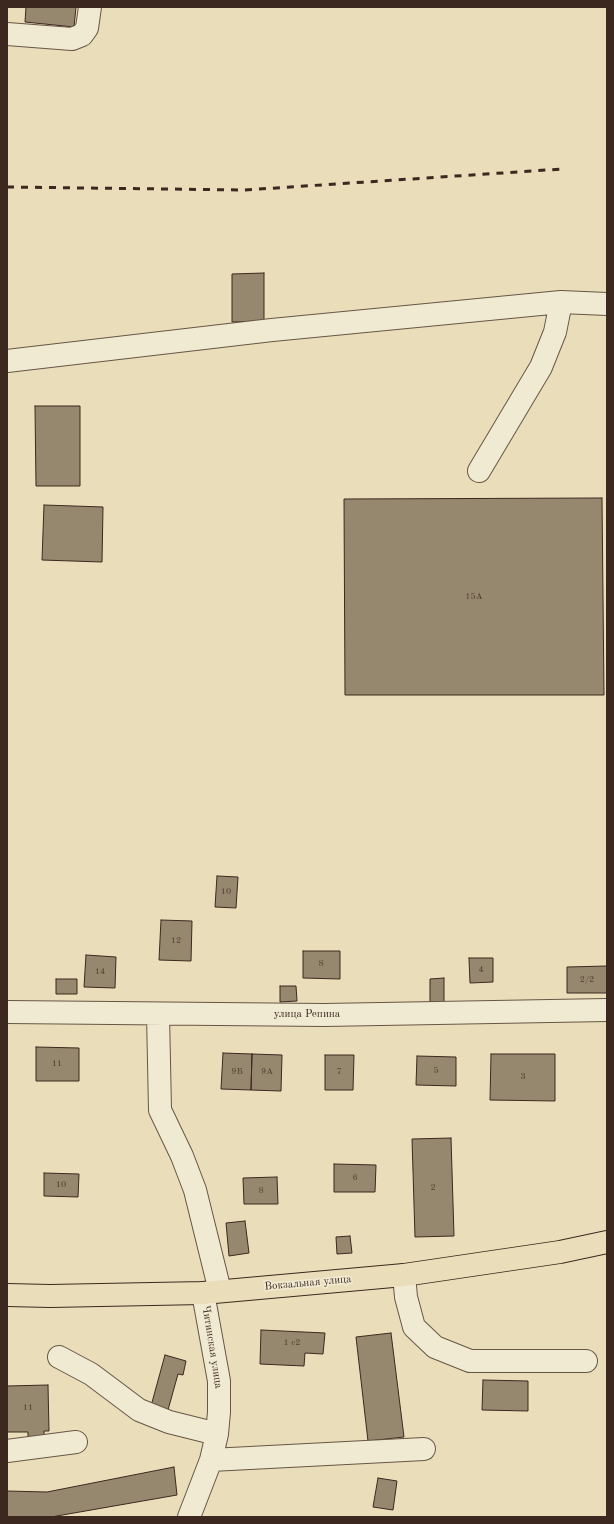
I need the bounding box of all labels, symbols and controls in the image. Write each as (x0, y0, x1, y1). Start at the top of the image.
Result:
house number: 15А (465, 592, 483, 602)
house number: 10 (221, 887, 231, 897)
house number: 12 (171, 936, 181, 946)
house number: 8 (318, 959, 324, 969)
house number: 4 (478, 965, 484, 975)
house number: 14 (95, 967, 105, 977)
house number: 2/2 (580, 975, 594, 985)
street label: улица Репина (274, 1007, 340, 1021)
house number: 11 (52, 1059, 62, 1069)
house number: 5 (433, 1066, 439, 1076)
house number: 9Б (231, 1067, 243, 1077)
house number: 9А (261, 1067, 273, 1077)
house number: 7 (336, 1067, 342, 1077)
house number: 3 (520, 1072, 526, 1082)
house number: 6 (352, 1173, 358, 1183)
house number: 10 (56, 1180, 66, 1190)
house number: 2 (430, 1183, 436, 1193)
house number: 8 (258, 1186, 264, 1196)
street label: Вокзальная улица (264, 1273, 352, 1293)
street label: Читинская улица (199, 1305, 225, 1389)
house number: 1 с2 (284, 1338, 300, 1348)
house number: 11 (23, 1403, 33, 1413)

